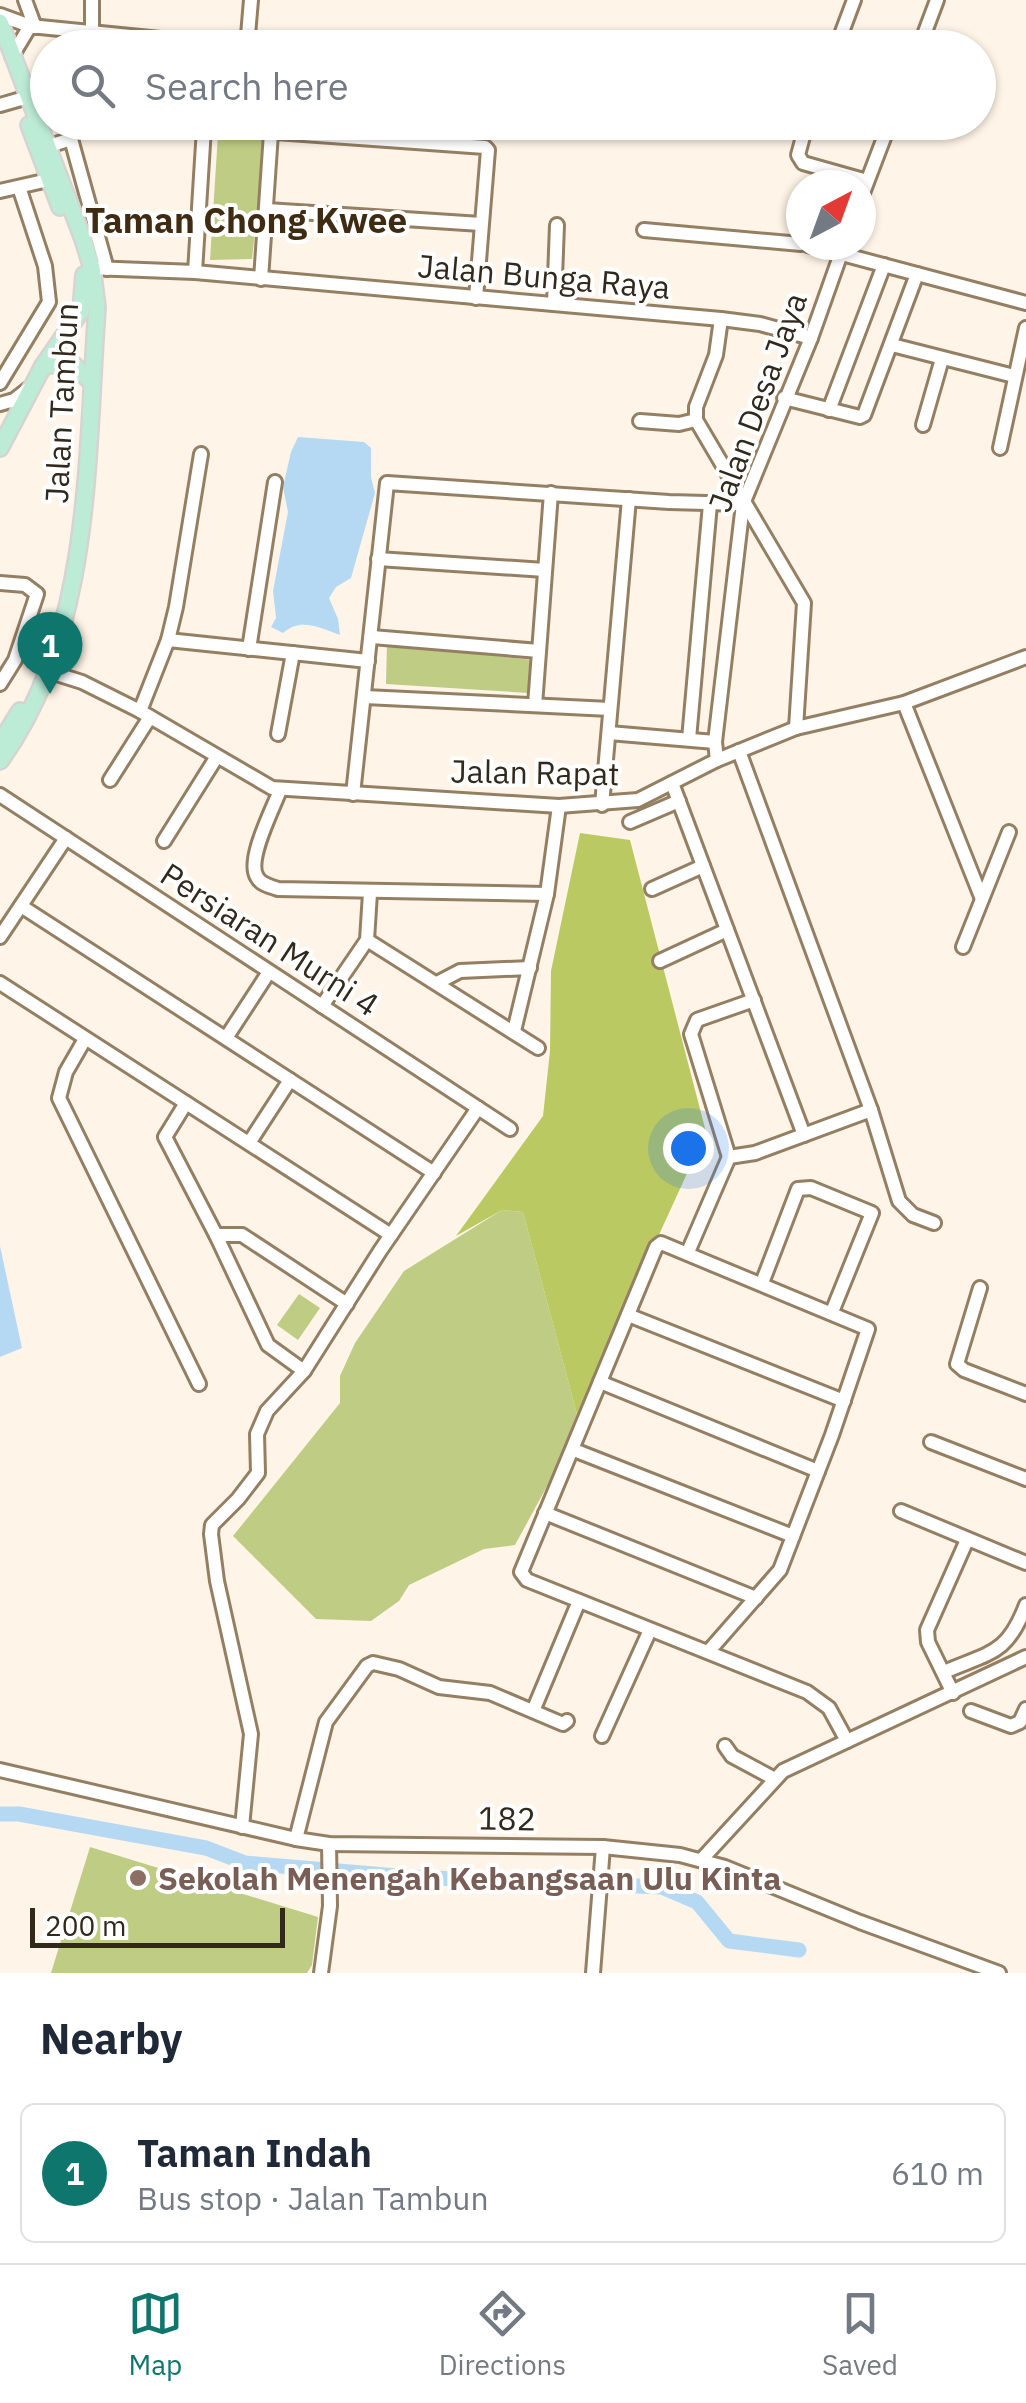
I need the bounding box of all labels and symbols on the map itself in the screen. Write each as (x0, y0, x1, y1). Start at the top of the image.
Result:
north arrow (786, 170, 876, 260)
district label: Taman Chong Kwee (85, 197, 407, 243)
street label: Jalan Bunga Raya (416, 244, 672, 308)
street label: Jalan Desa Jaya (698, 287, 816, 517)
street label: Jalan Tambun (35, 302, 87, 504)
pin: 1 (18, 612, 82, 694)
street label: Jalan Rapat (450, 750, 620, 794)
street label: Persiaran Murni 4 (153, 853, 387, 1025)
your location (663, 1123, 714, 1174)
street label: 182 (478, 1797, 536, 1839)
place label: Sekolah Menengah Kebangsaan Ulu Kinta (158, 1857, 781, 1899)
marker: Sekolah Menengah Kebangsaan Ulu Kinta (127, 1867, 149, 1889)
scale bar (30, 1903, 285, 1948)

